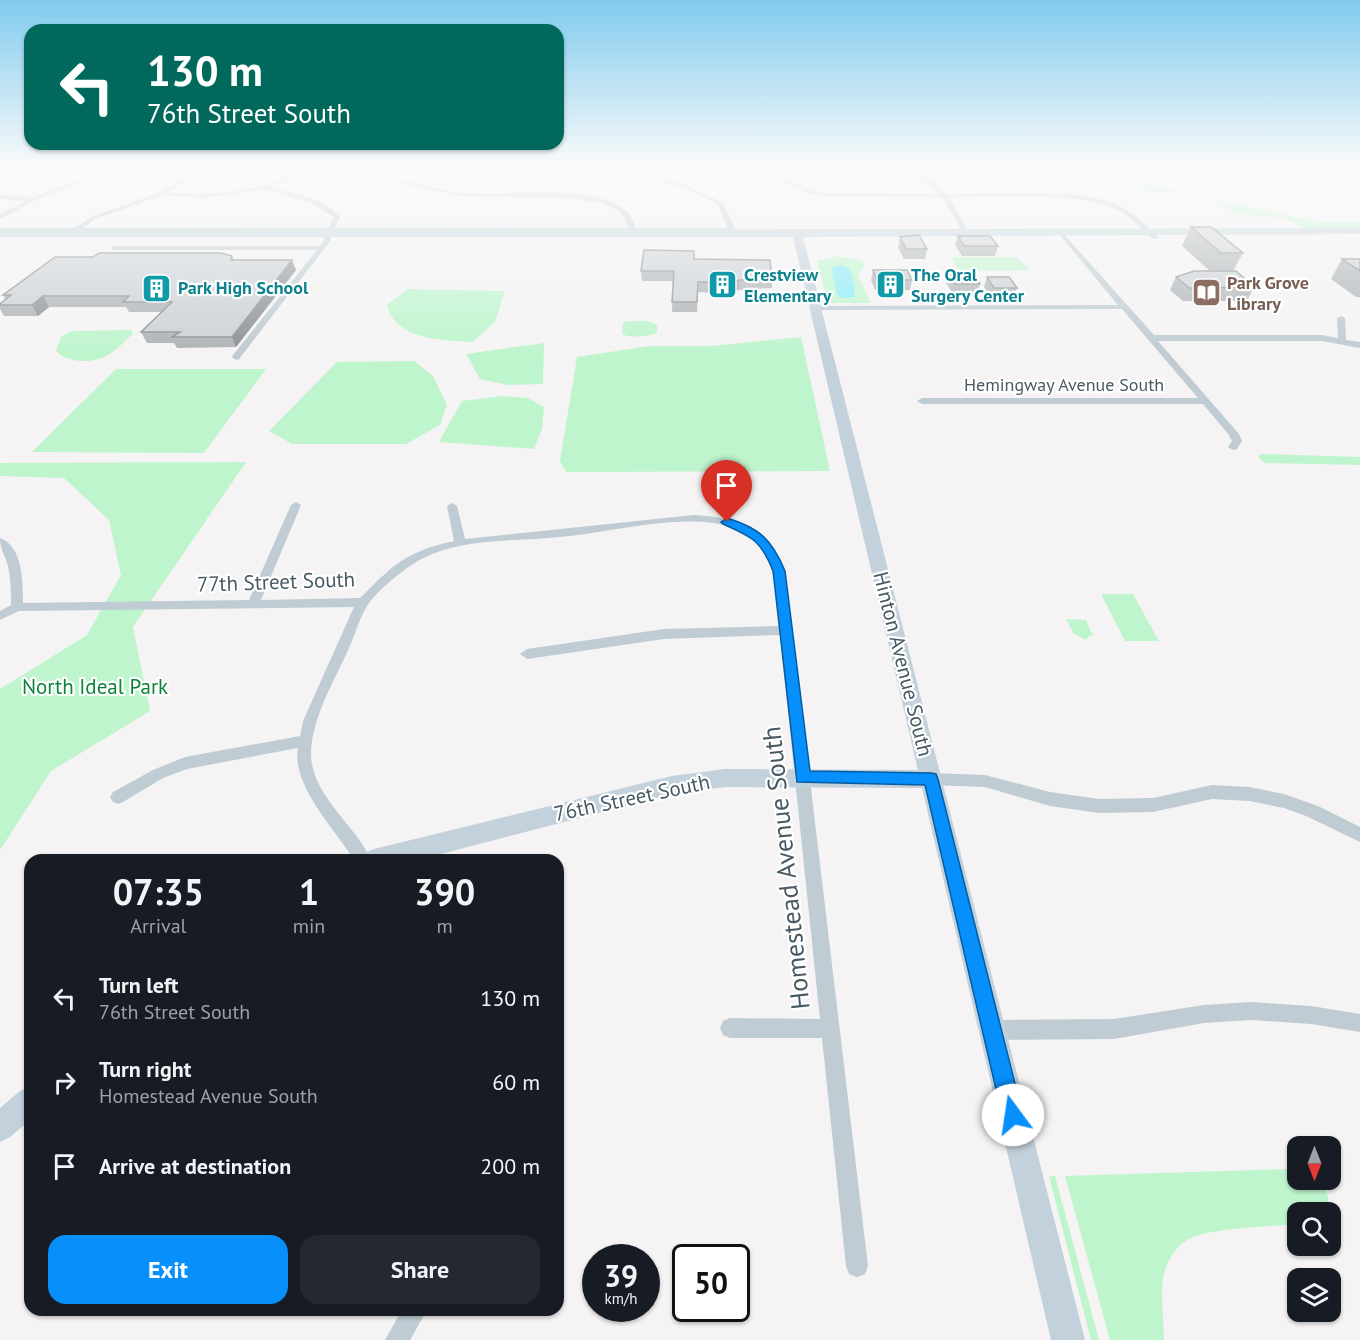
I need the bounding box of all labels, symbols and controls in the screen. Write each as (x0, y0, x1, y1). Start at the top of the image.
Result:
text: 130 m (147, 43, 263, 98)
icon: left (48, 48, 126, 126)
text: 76th Street South (147, 96, 351, 130)
place label: Crestview Elementary (744, 263, 832, 307)
place label: The Oral Surgery Center (911, 263, 1025, 307)
building icon: Crestview Elementary (707, 269, 739, 301)
building icon: The Oral Surgery Center (874, 269, 906, 301)
place label: Park Grove Library (1227, 271, 1309, 315)
building icon: Park High School (141, 272, 173, 304)
place label: Park High School (178, 276, 309, 299)
library icon: Park Grove Library (1190, 277, 1222, 309)
street label: Hemingway Avenue South (964, 373, 1164, 396)
pin (701, 460, 752, 522)
icon: arrive (710, 469, 743, 502)
street label: 77th Street South (196, 565, 355, 598)
street label: Hinton Avenue South (867, 569, 939, 759)
park label: North Ideal Park (22, 673, 168, 700)
street label: Homestead Avenue South (754, 725, 817, 1011)
street label: 76th Street South (551, 768, 712, 827)
text: 07:35 (113, 868, 204, 915)
text: 1 (299, 868, 319, 915)
text: 390 (414, 868, 475, 915)
text: Arrival (130, 913, 186, 939)
text: min (293, 913, 325, 939)
text: m (437, 913, 453, 939)
text: Turn left (99, 971, 179, 999)
icon: left (48, 982, 81, 1015)
text: 130 m (480, 984, 540, 1012)
text: 76th Street South (99, 999, 250, 1025)
text: Turn right (99, 1055, 191, 1083)
icon: right (48, 1066, 81, 1099)
text: 60 m (492, 1068, 540, 1096)
text: Homestead Avenue South (99, 1083, 318, 1109)
position arrow (981, 1083, 1045, 1147)
north arrow (1287, 1136, 1341, 1190)
map controls (1287, 1136, 1341, 1322)
icon: arrive (48, 1150, 81, 1183)
text: Arrive at destination (99, 1152, 291, 1180)
text: 200 m (480, 1152, 540, 1180)
button: search (1287, 1202, 1341, 1256)
button: Exit (48, 1235, 288, 1304)
button: Share (300, 1235, 540, 1304)
speed limit sign: 50 (672, 1244, 750, 1322)
text: 39 (604, 1256, 638, 1295)
button: layers (1287, 1268, 1341, 1322)
text: km/h (605, 1289, 637, 1308)

